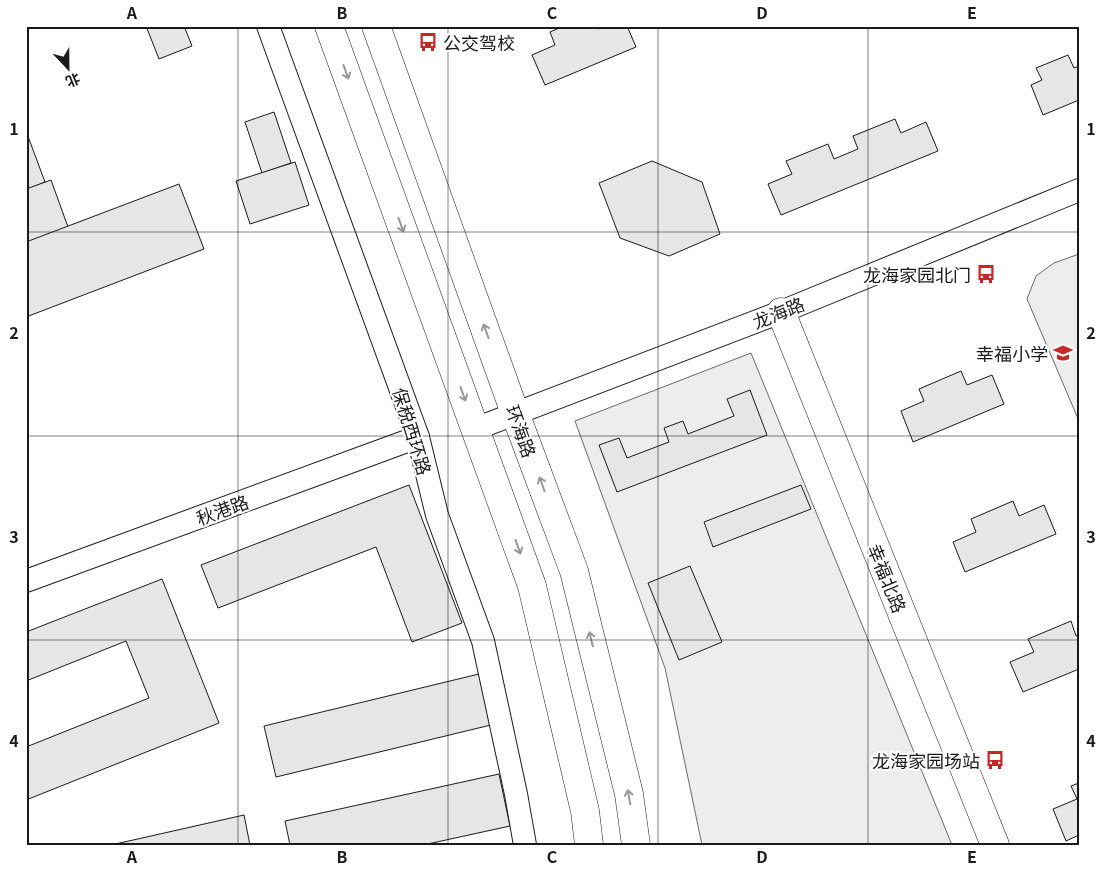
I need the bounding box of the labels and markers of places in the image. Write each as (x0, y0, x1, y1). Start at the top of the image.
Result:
place label: 公交驾校 (443, 29, 515, 55)
bus stop icon: 公交驾校 (417, 31, 439, 53)
place label: 龙海家园北门 (863, 261, 971, 287)
bus stop icon: 龙海家园北门 (975, 263, 997, 285)
place label: 幸福小学 (976, 340, 1048, 366)
school or university icon: 幸福小学 (1052, 342, 1074, 364)
place label: 龙海家园场站 (872, 747, 980, 773)
bus stop icon: 龙海家园场站 (984, 749, 1006, 771)

